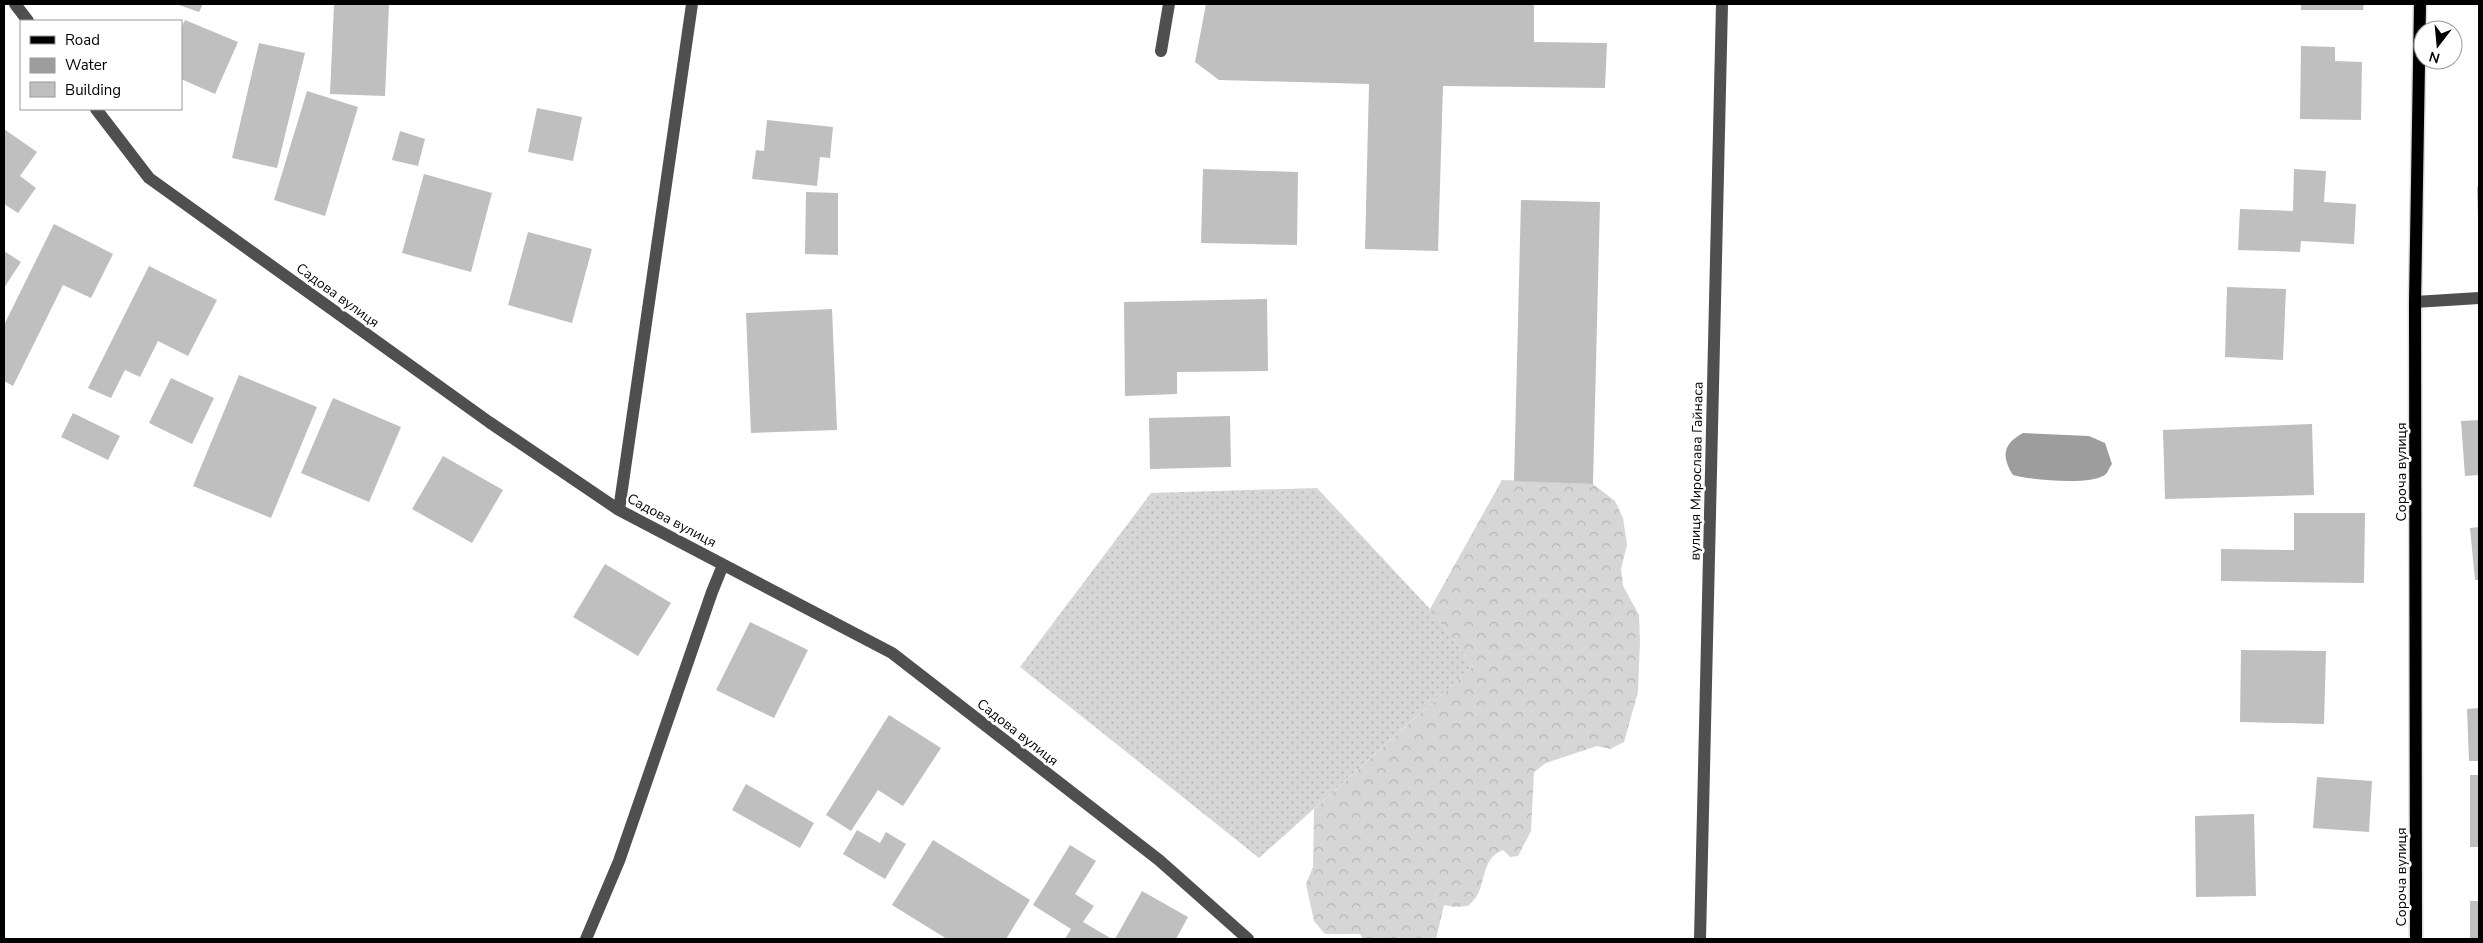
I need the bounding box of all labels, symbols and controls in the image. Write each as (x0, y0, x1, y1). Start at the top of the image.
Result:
legend (20, 20, 182, 110)
north arrow (2413, 20, 2463, 70)
text: Road (65, 30, 100, 50)
text: N (2427, 46, 2442, 68)
text: Water (65, 55, 108, 75)
text: Building (65, 80, 121, 100)
street label: Садова вулиця (292, 259, 383, 332)
street label: вулиця Мирослава Гайнаса (1685, 381, 1708, 561)
street label: Сороча вулиця (2392, 422, 2411, 522)
street label: Садова вулиця (624, 489, 720, 552)
street label: Садова вулиця (973, 695, 1062, 770)
street label: Сороча вулиця (2392, 827, 2411, 927)

